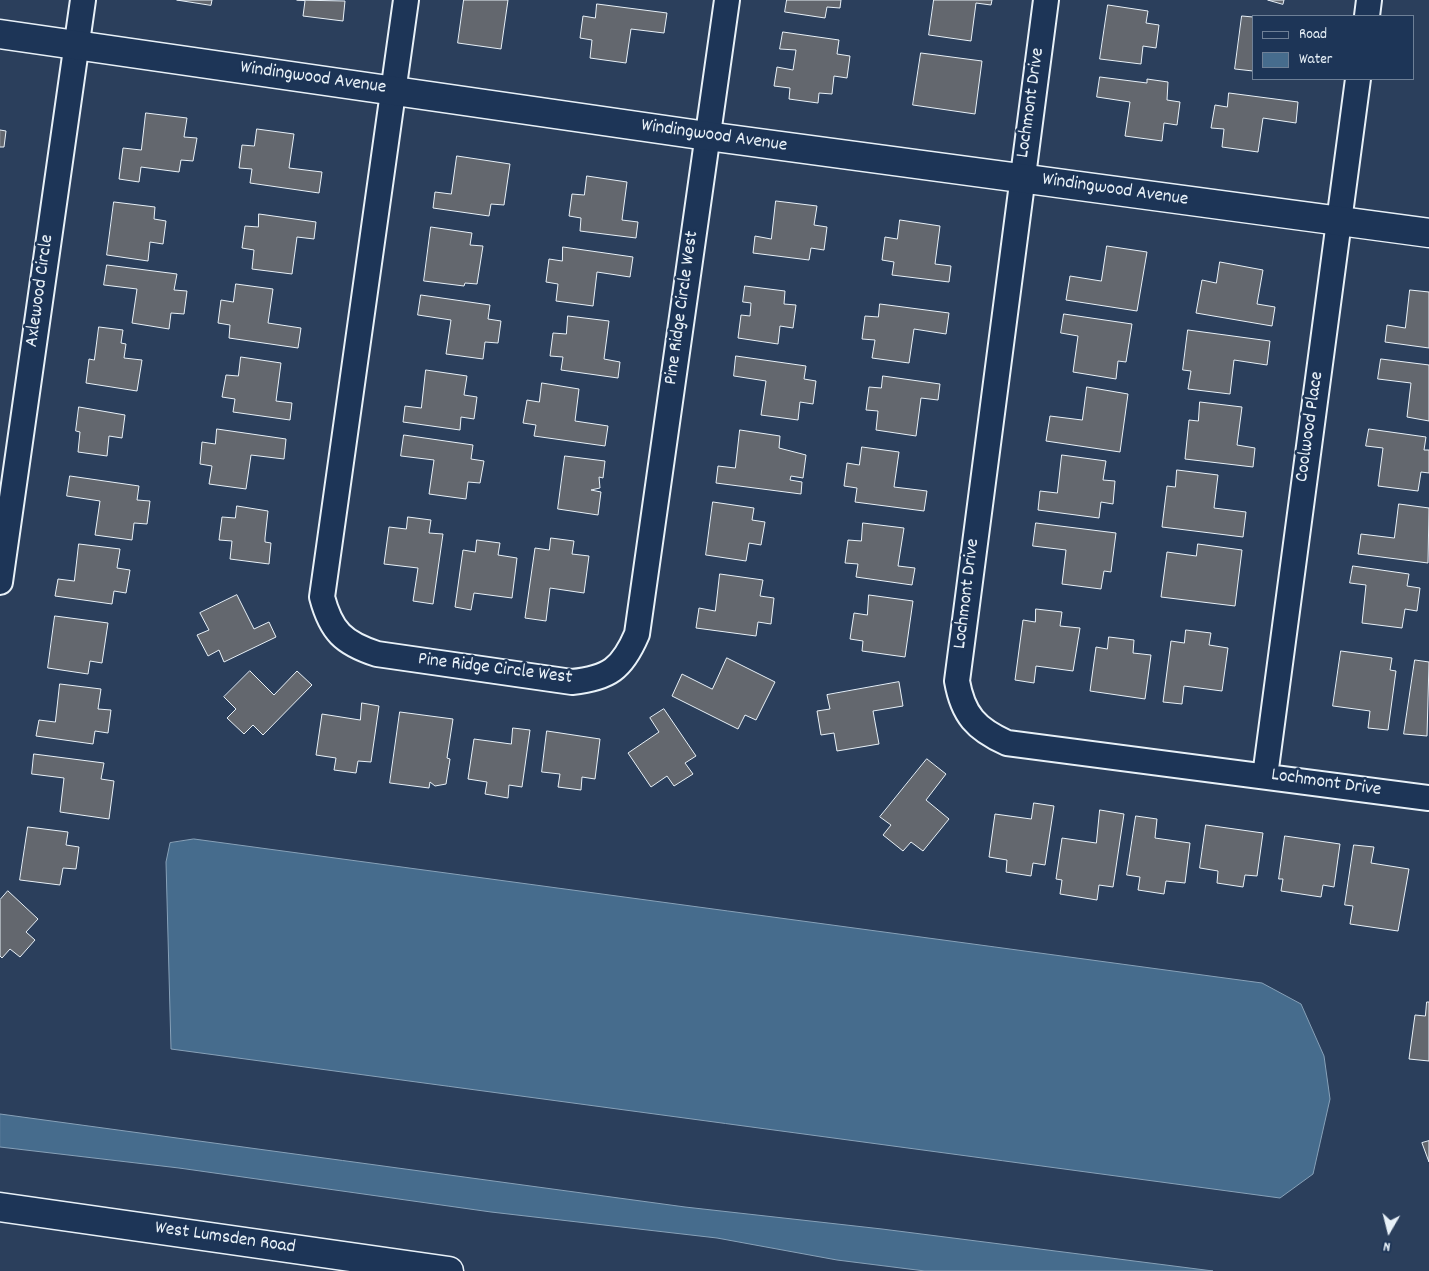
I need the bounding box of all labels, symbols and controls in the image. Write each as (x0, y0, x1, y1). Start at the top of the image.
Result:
legend (1252, 15, 1414, 80)
text: Road (1299, 24, 1327, 46)
street label: Lochmont Drive (1013, 47, 1051, 159)
text: Water (1299, 49, 1332, 71)
street label: Windingwood Avenue (239, 57, 387, 101)
street label: Windingwood Avenue (640, 115, 788, 159)
street label: Windingwood Avenue (1041, 169, 1189, 213)
street label: Pine Ridge Circle West (661, 230, 705, 386)
street label: Axlewood Circle (22, 233, 60, 349)
street label: Coolwood Place (1292, 370, 1330, 484)
street label: Lochmont Drive (950, 538, 986, 650)
street label: Pine Ridge Circle West (417, 649, 573, 691)
street label: Lochmont Drive (1270, 765, 1382, 803)
north arrow (1364, 1206, 1414, 1256)
street label: West Lumsden Road (153, 1218, 297, 1260)
text: N (1382, 1235, 1392, 1256)

